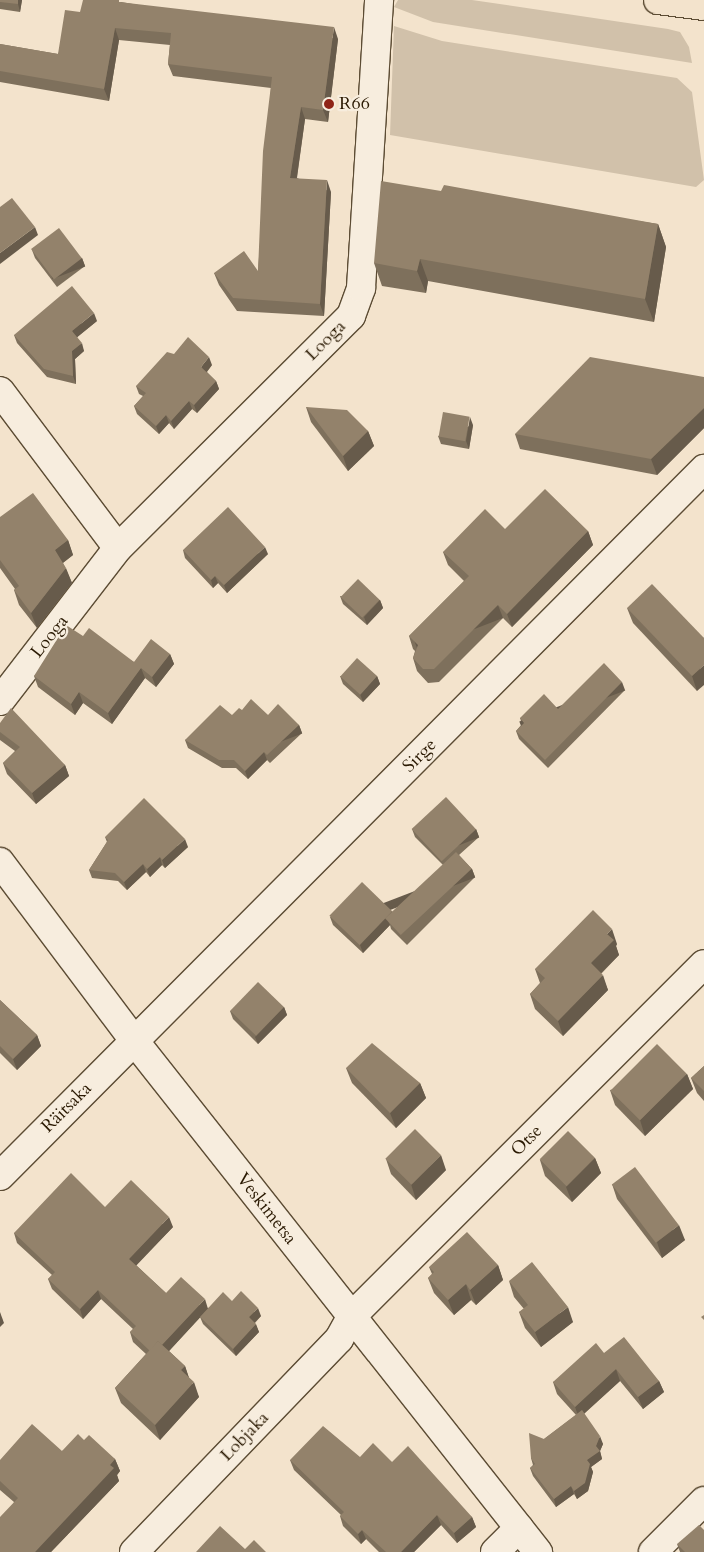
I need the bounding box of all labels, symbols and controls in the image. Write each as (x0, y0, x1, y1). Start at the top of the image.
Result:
place label: R66 (339, 93, 370, 115)
marker: R66 (323, 98, 335, 110)
street label: Looga (301, 316, 351, 366)
street label: Looga (27, 611, 73, 663)
street label: Sirge (399, 735, 441, 777)
street label: Räitsaka (37, 1078, 97, 1138)
street label: Otse (507, 1121, 547, 1161)
street label: Veskimetsa (231, 1169, 301, 1249)
street label: Lobjaka (216, 1408, 274, 1466)

